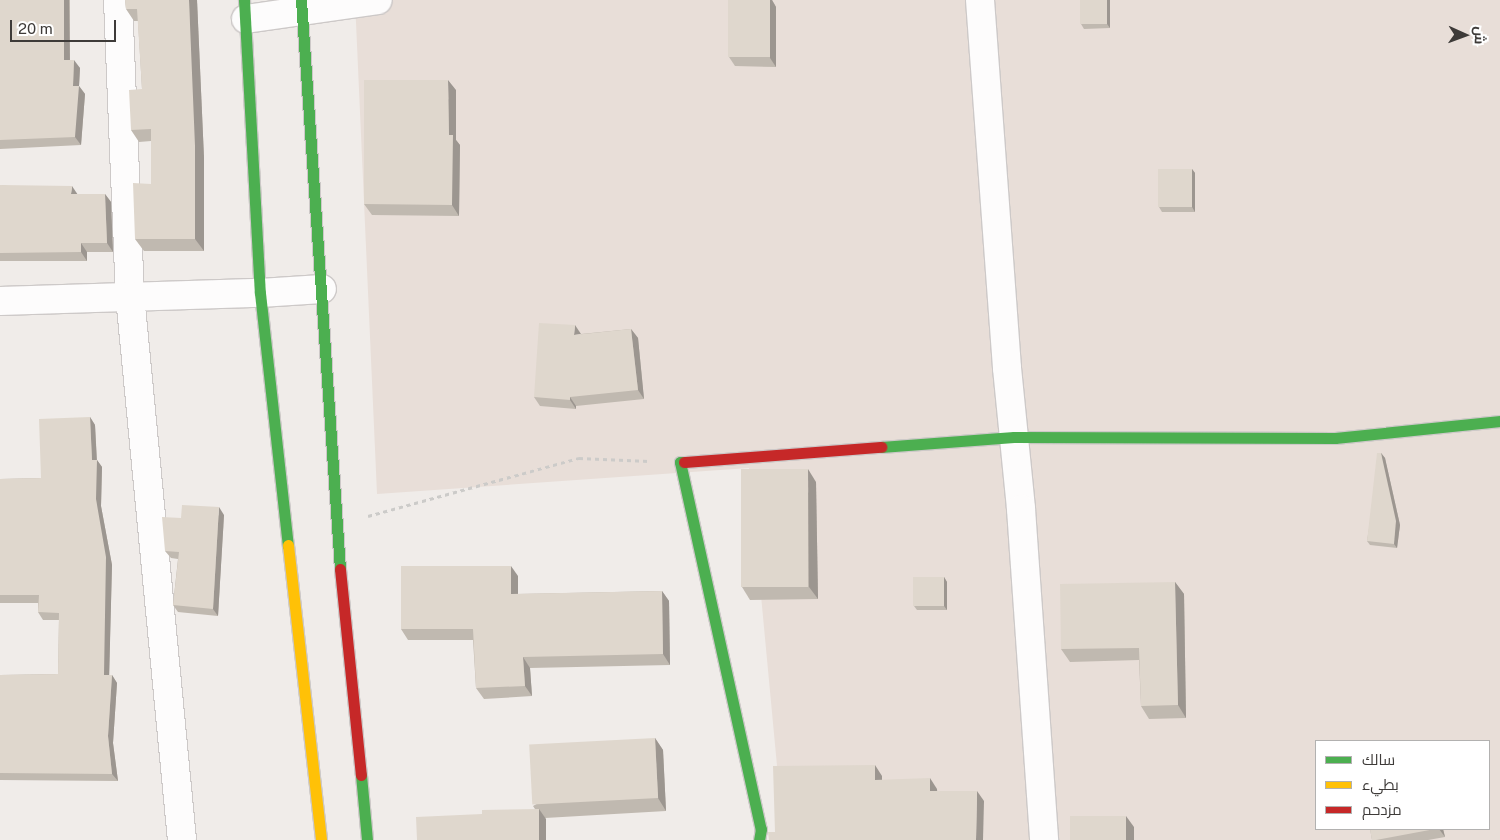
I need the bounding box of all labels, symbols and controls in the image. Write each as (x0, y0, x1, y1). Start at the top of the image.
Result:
scale bar (12, 10, 119, 42)
north arrow (1440, 10, 1490, 60)
text: 20 m (18, 20, 53, 37)
text: ش (1472, 26, 1488, 45)
legend (1315, 740, 1490, 830)
text: سالك (1362, 751, 1395, 768)
text: بطيء (1362, 776, 1399, 793)
text: مزدحم (1362, 801, 1402, 818)

